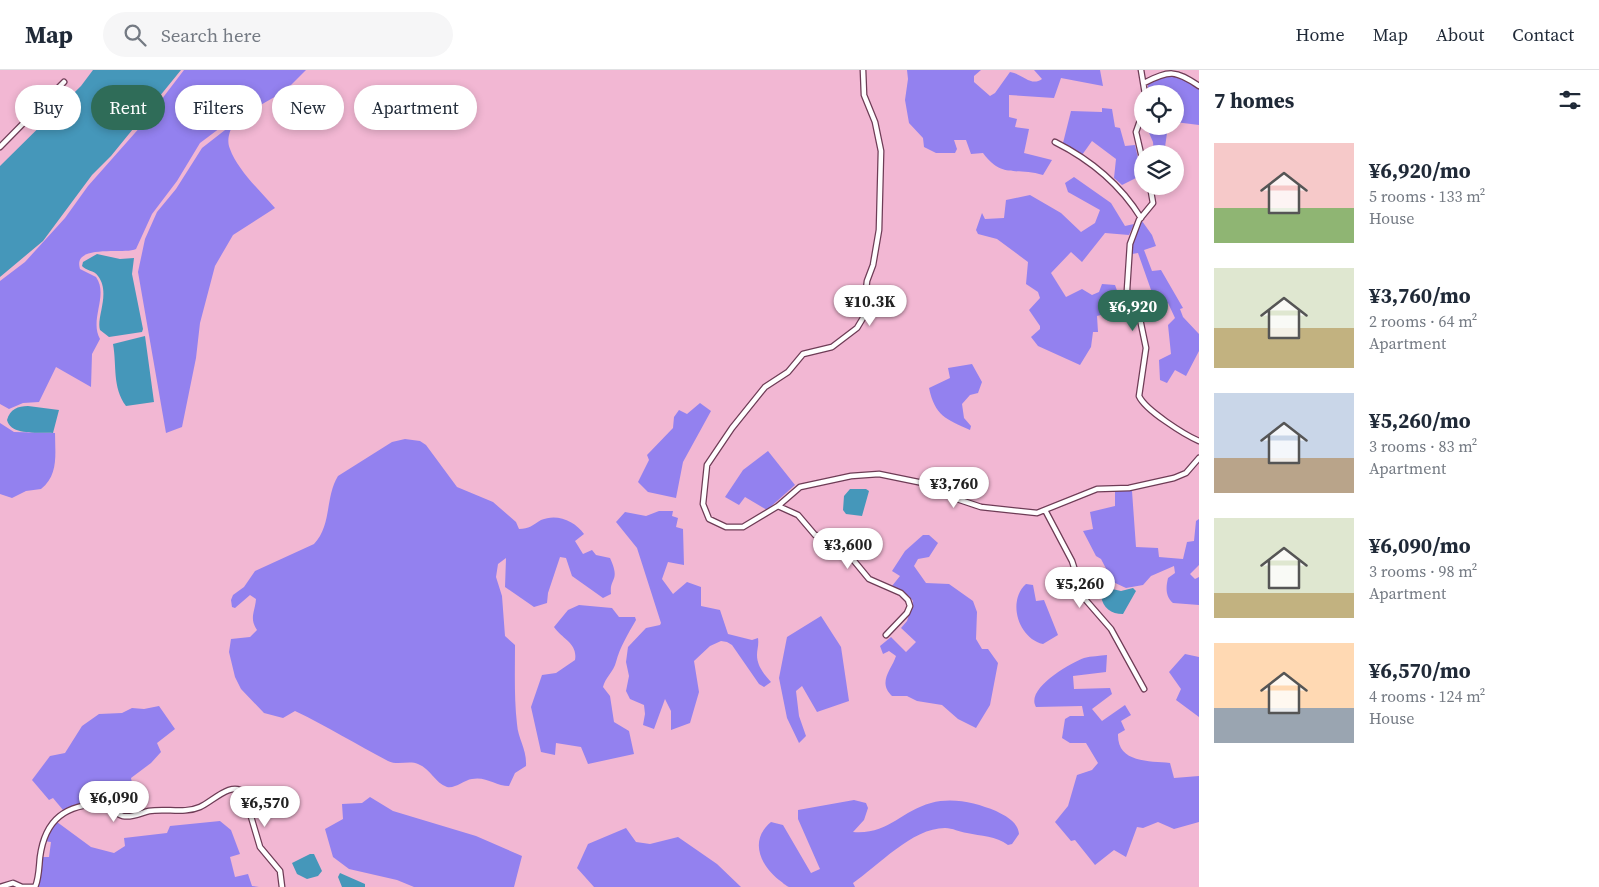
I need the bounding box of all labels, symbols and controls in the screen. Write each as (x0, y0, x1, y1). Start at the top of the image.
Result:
search box (103, 12, 453, 57)
text: Map (25, 18, 73, 51)
icon: search (121, 21, 149, 49)
text: Search here (161, 22, 261, 48)
text: Home (1296, 22, 1345, 47)
text: Map (1373, 22, 1408, 47)
text: About (1436, 22, 1484, 47)
text: Contact (1512, 22, 1574, 47)
chip: Buy (15, 85, 81, 130)
chip: Rent (91, 85, 165, 130)
chip: Filters (175, 85, 262, 130)
chip: New (272, 85, 344, 130)
chip: Apartment (354, 85, 477, 130)
map controls (1134, 85, 1184, 195)
button: locate (1134, 85, 1184, 135)
text: 7 homes (1214, 86, 1294, 115)
icon: filters (1556, 86, 1584, 114)
button: layers (1134, 145, 1184, 195)
text: ¥6,920/mo (1369, 156, 1471, 185)
icon: home (1254, 163, 1314, 223)
text: 5 rooms · 133 m² (1369, 185, 1485, 207)
text: House (1369, 207, 1414, 229)
text: ¥3,760/mo (1369, 281, 1471, 310)
pin: ¥10.3K (829, 284, 911, 327)
icon: home (1254, 288, 1314, 348)
text: ¥10.3K (845, 290, 895, 312)
pin: ¥6,920 (1092, 290, 1174, 332)
text: ¥6,920 (1109, 295, 1157, 317)
text: 2 rooms · 64 m² (1369, 310, 1477, 332)
text: Apartment (1369, 332, 1446, 354)
text: ¥5,260/mo (1369, 406, 1471, 435)
icon: home (1254, 413, 1314, 473)
text: 3 rooms · 83 m² (1369, 435, 1477, 457)
text: Apartment (1369, 457, 1446, 479)
pin: ¥3,760 (913, 466, 995, 509)
text: ¥3,760 (930, 472, 978, 494)
pin: ¥3,600 (807, 528, 889, 570)
text: ¥6,090/mo (1369, 531, 1471, 560)
text: ¥3,600 (824, 533, 872, 555)
icon: home (1254, 538, 1314, 598)
text: 3 rooms · 98 m² (1369, 560, 1477, 582)
pin: ¥5,260 (1039, 566, 1121, 609)
text: ¥5,260 (1056, 572, 1104, 594)
text: Apartment (1369, 582, 1446, 604)
text: ¥6,570/mo (1369, 656, 1471, 685)
icon: home (1254, 663, 1314, 723)
text: 4 rooms · 124 m² (1369, 685, 1485, 707)
text: House (1369, 707, 1414, 729)
pin: ¥6,090 (73, 780, 155, 823)
text: ¥6,090 (90, 786, 138, 808)
pin: ¥6,570 (224, 786, 306, 828)
text: ¥6,570 (241, 791, 289, 813)

